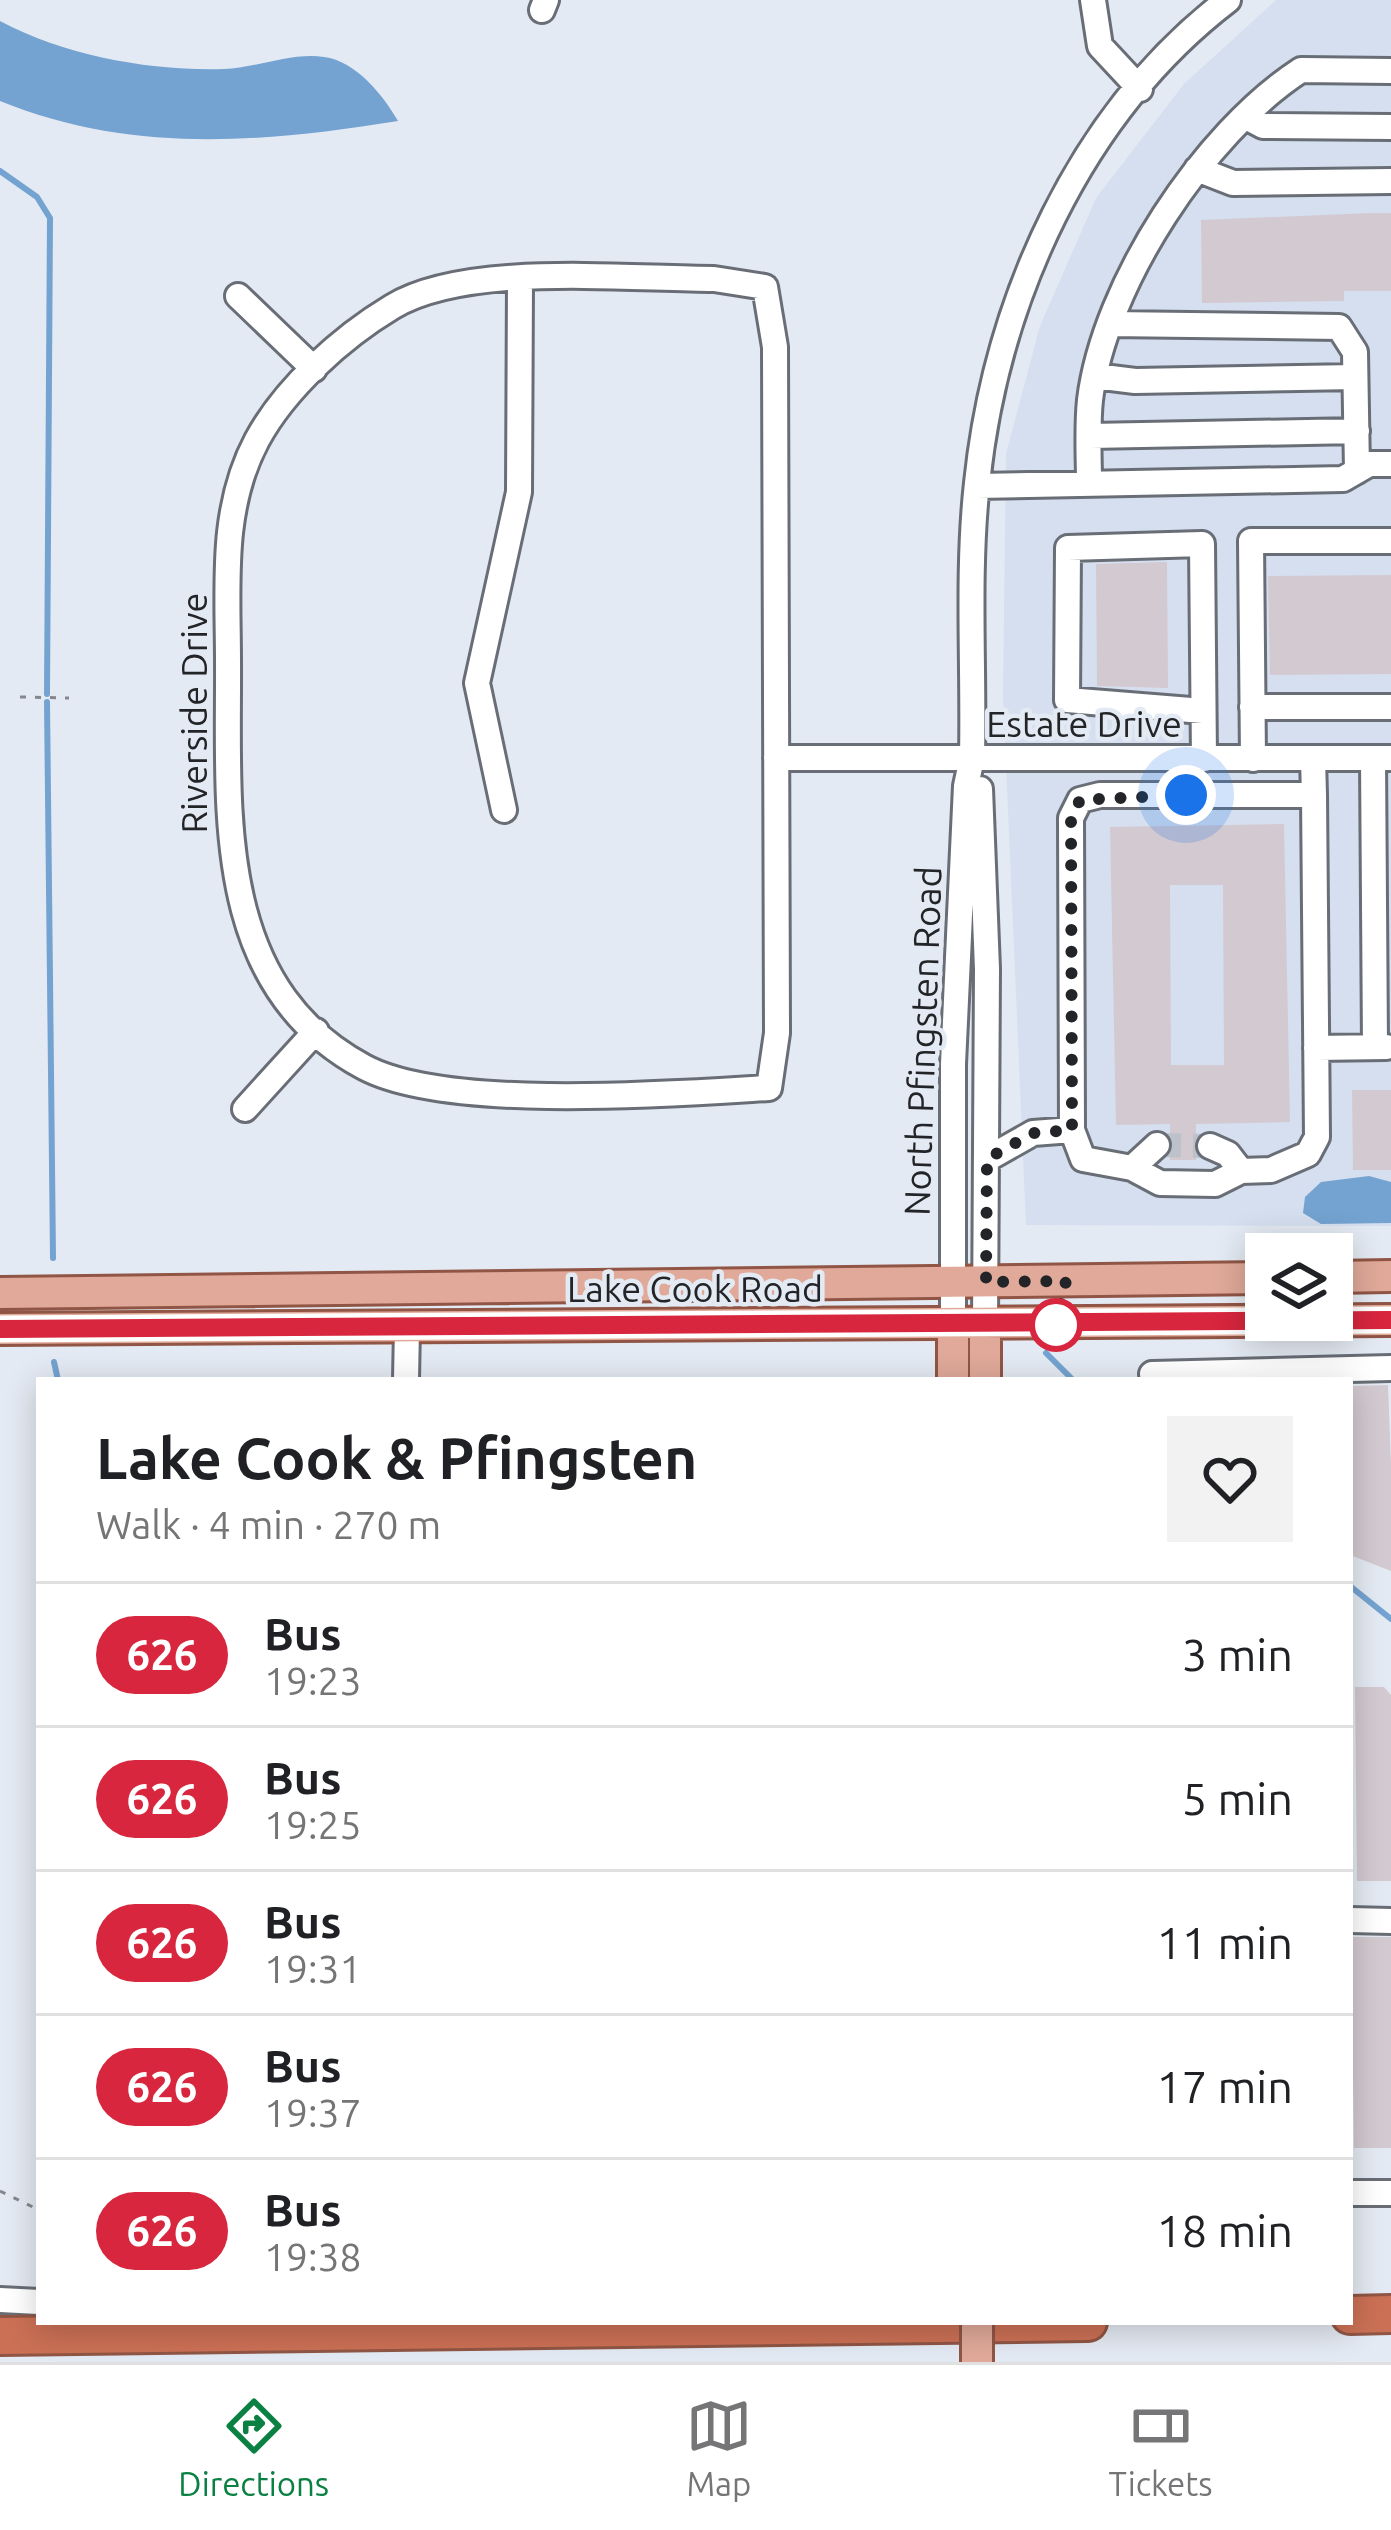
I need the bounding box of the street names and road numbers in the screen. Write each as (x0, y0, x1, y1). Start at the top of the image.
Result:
street label: Riverside Drive (173, 593, 214, 833)
street label: Estate Drive (986, 703, 1182, 744)
street label: North Pfingsten Road (895, 865, 949, 1217)
street label: Lake Cook Road (567, 1268, 823, 1309)

